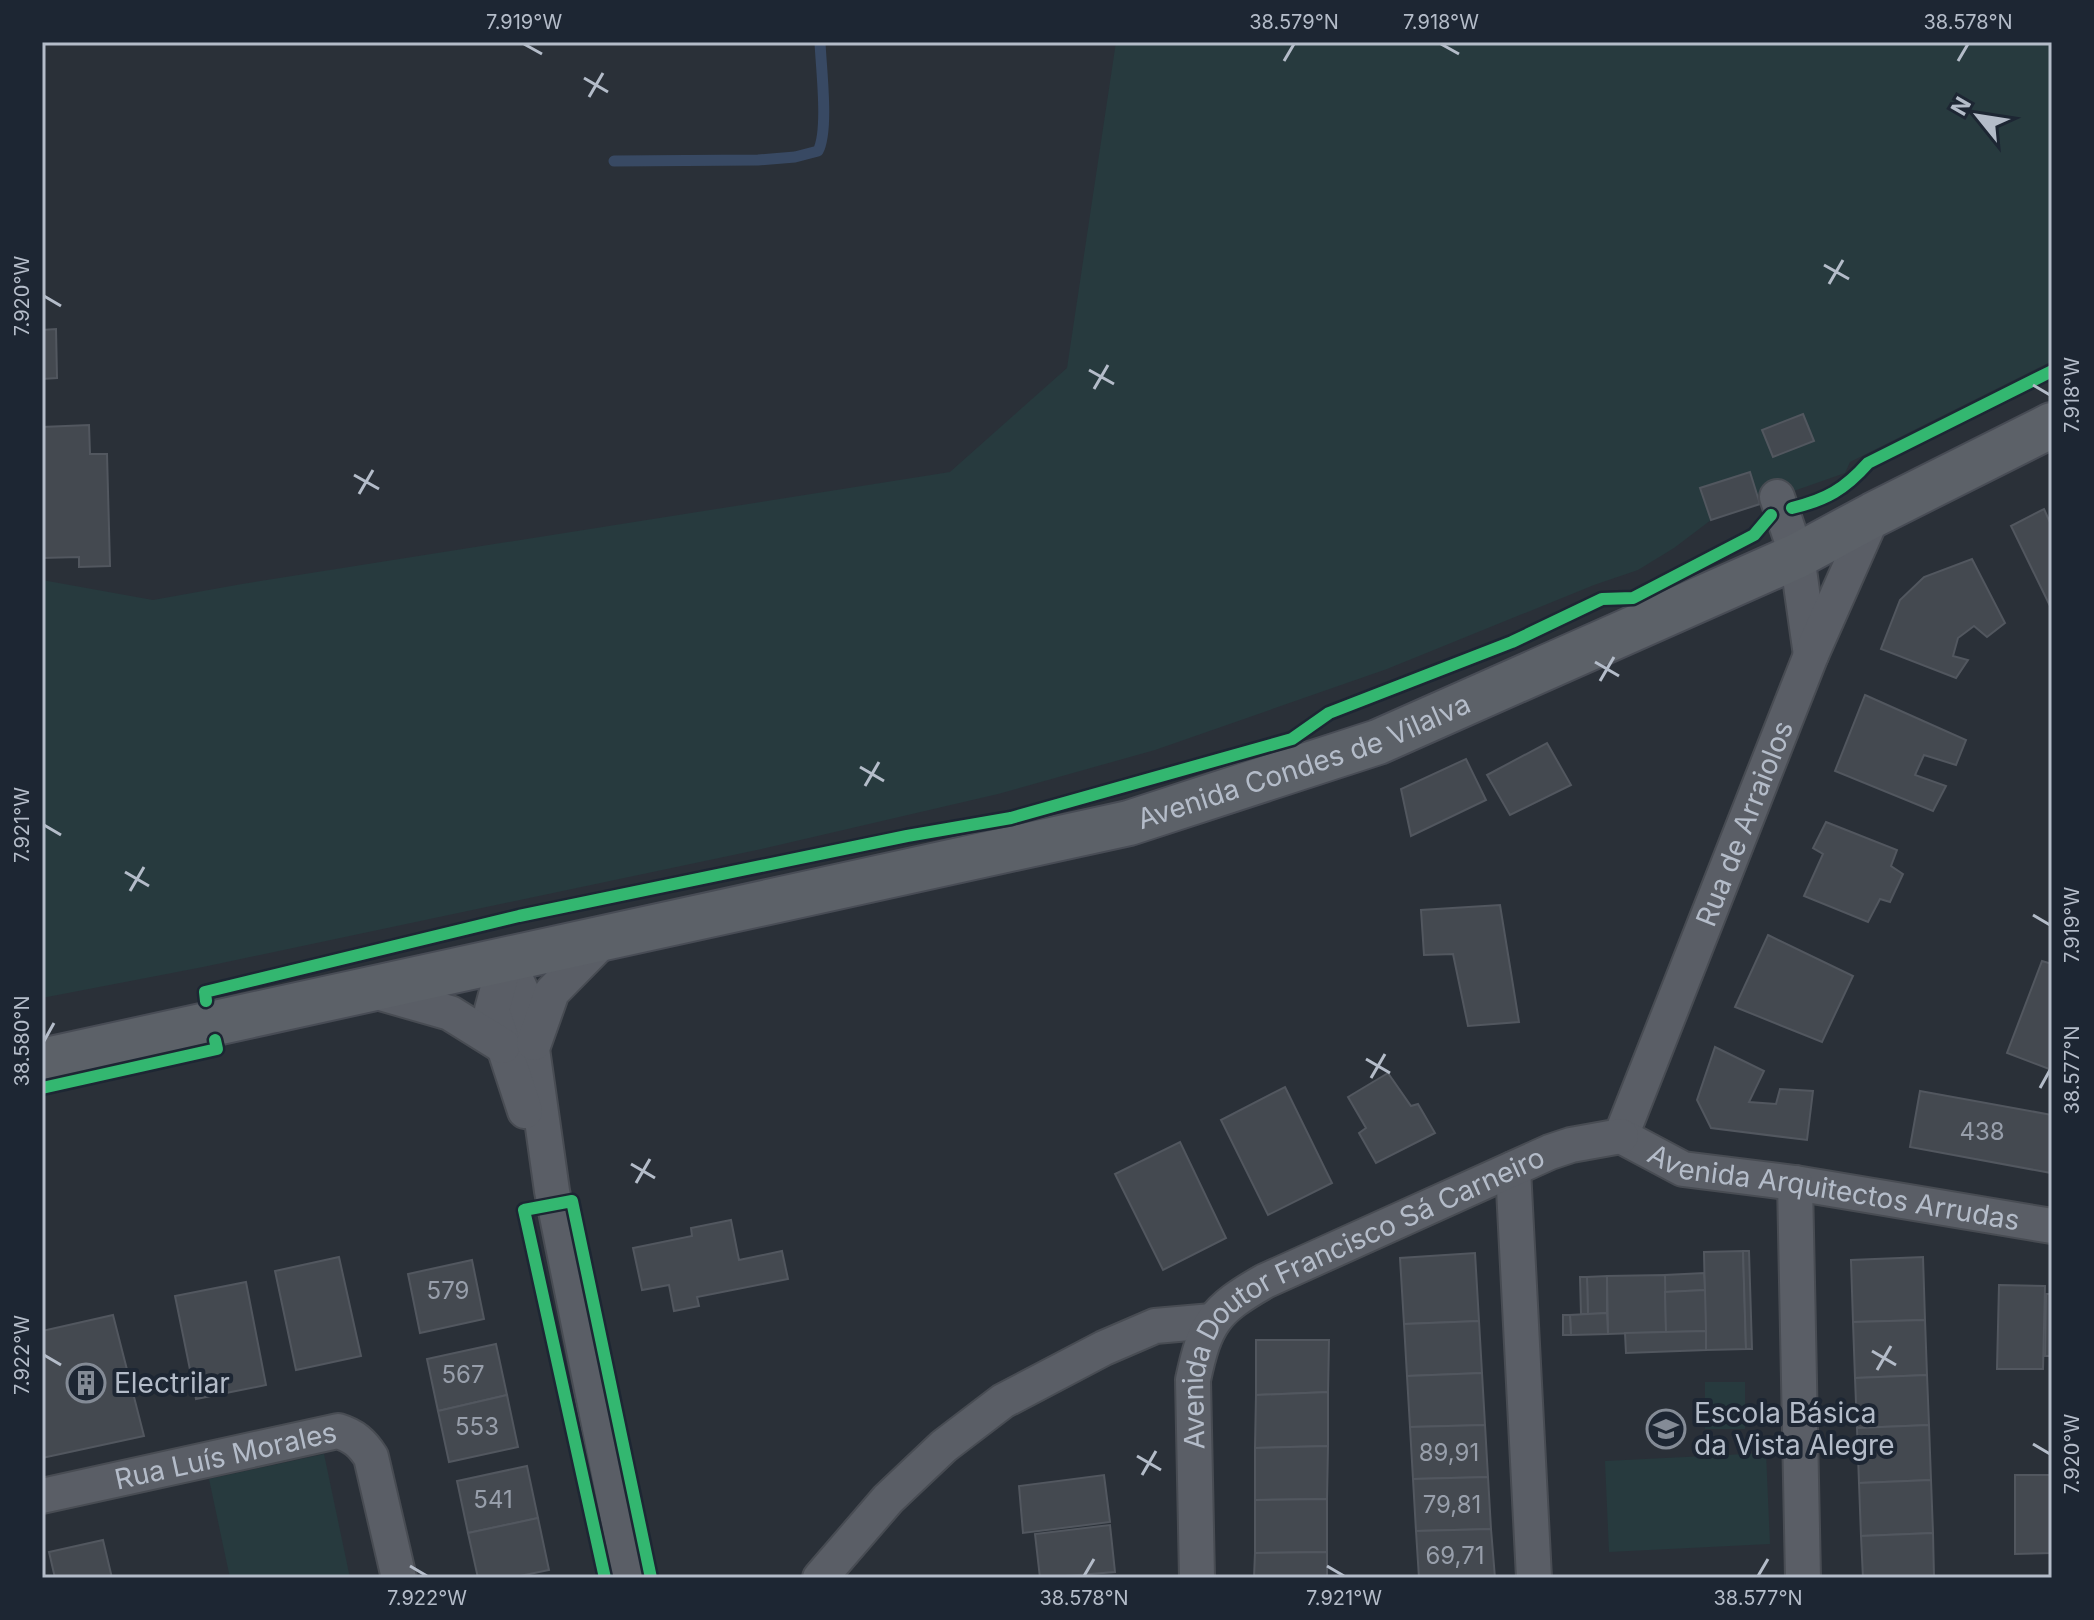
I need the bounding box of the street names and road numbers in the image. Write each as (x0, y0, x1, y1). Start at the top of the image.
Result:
street label: Avenida Condes de Vilalva (1133, 686, 1475, 836)
street label: Rua de Arraiolos (1689, 716, 1800, 931)
street label: Avenida Arquitectos Arrudas (1642, 1137, 2022, 1237)
street label: Avenida Doutor Francisco Sá Carneiro (1176, 1140, 1550, 1450)
street label: Rua Luís Morales (111, 1415, 340, 1497)

